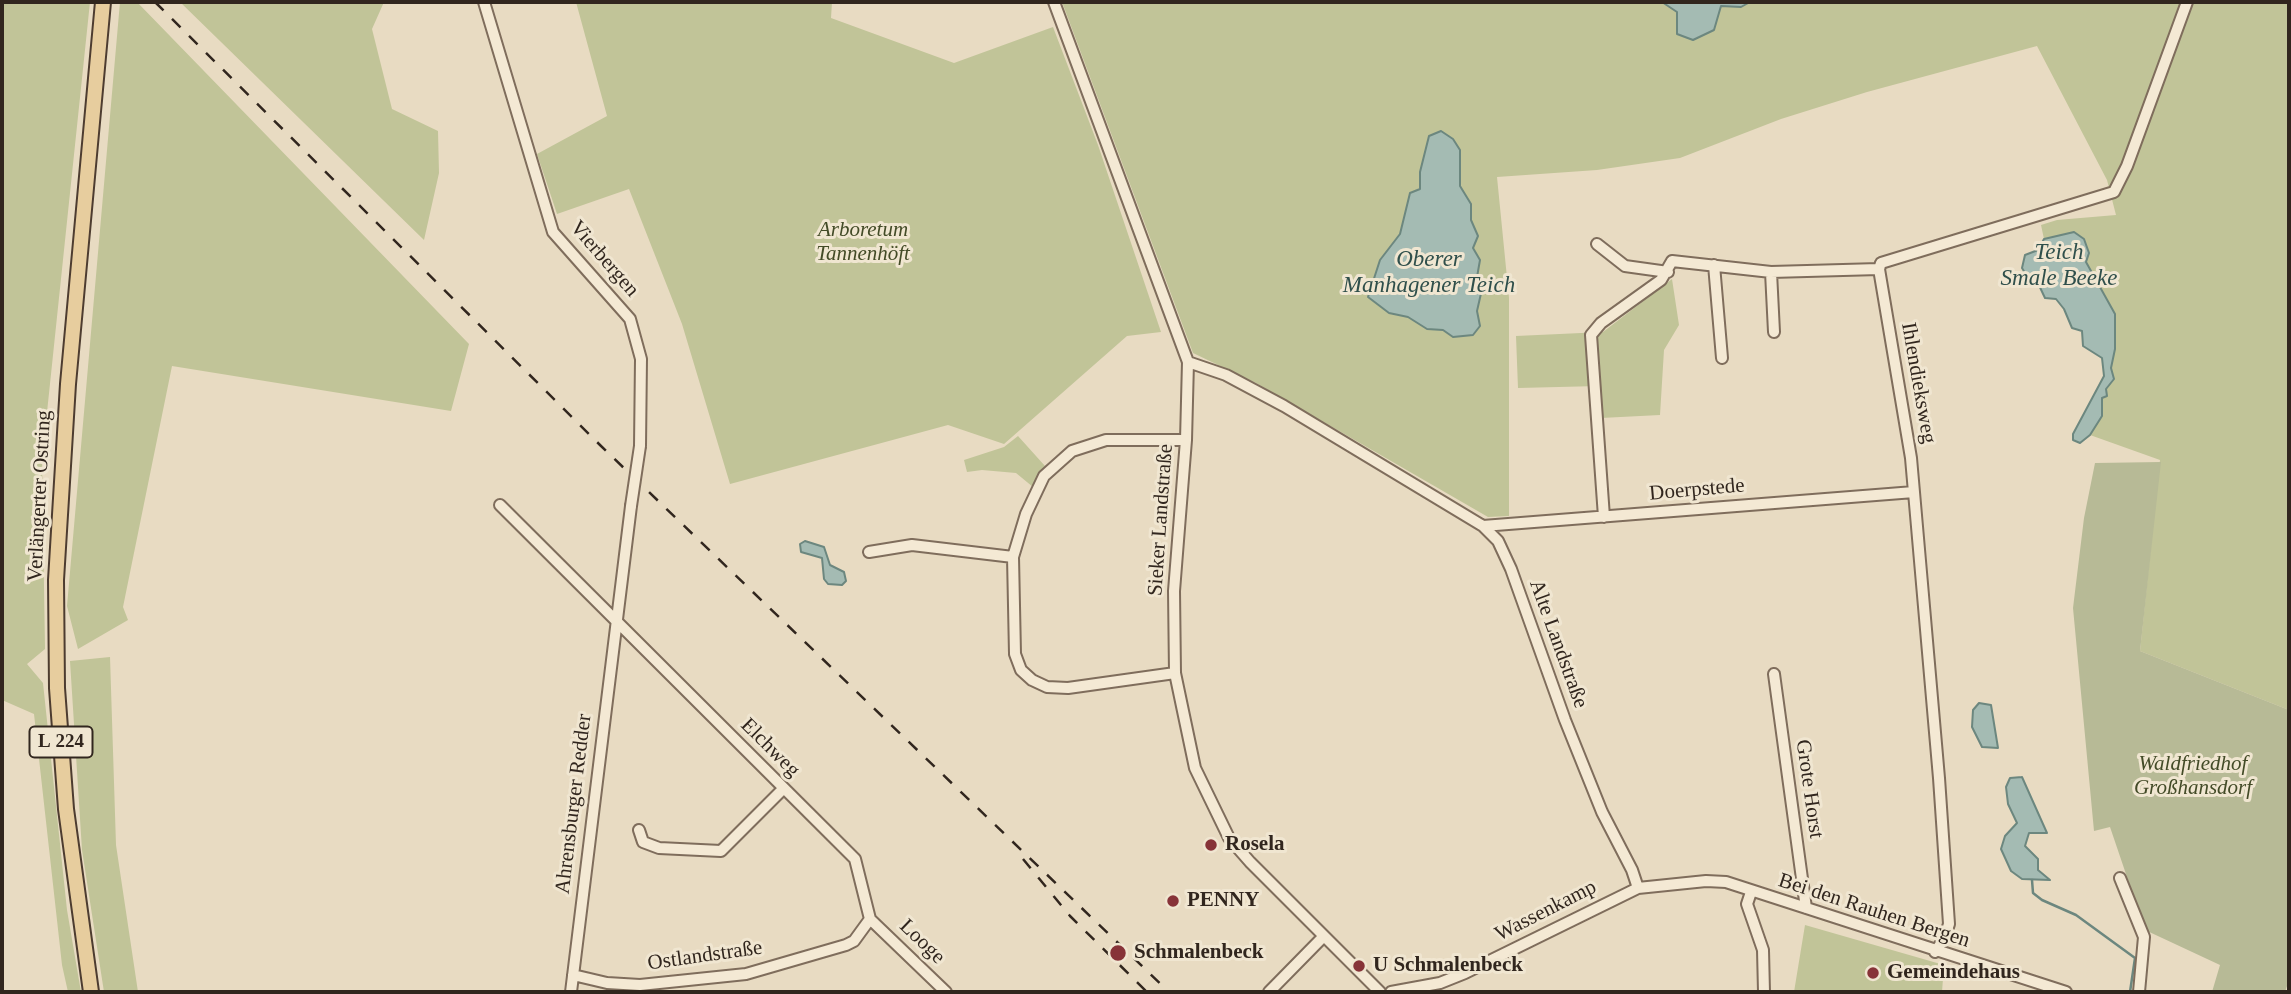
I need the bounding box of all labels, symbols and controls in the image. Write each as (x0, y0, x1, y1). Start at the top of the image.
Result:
street label: Vierbergen (564, 216, 644, 302)
park label: Arboretum Tannenhöft (816, 217, 910, 267)
water label: Teich Smale Beeke (2001, 239, 2117, 293)
water label: Oberer Manhagener Teich (1343, 246, 1515, 300)
street label: Ihlendieksweg (1895, 321, 1941, 445)
street label: Verlängerter Ostring (23, 409, 57, 583)
street label: Sieker Landstraße (1143, 443, 1179, 597)
street label: Doerpstede (1648, 473, 1746, 507)
street label: Alte Landstraße (1523, 576, 1593, 712)
street label: Ahrensburger Redder (550, 713, 598, 895)
street label: Elchweg (735, 713, 805, 783)
road number: L 224 (29, 726, 92, 758)
street label: Grote Horst (1790, 738, 1828, 840)
park label: Waldfriedhof Großhansdorf (2134, 751, 2252, 801)
place label: Rosela (1225, 832, 1284, 858)
marker: Rosela (1203, 837, 1219, 853)
street label: Bei den Rauhen Bergen (1775, 868, 1973, 954)
street label: Wassenkamp (1491, 875, 1601, 947)
place label: PENNY (1187, 888, 1259, 914)
marker: PENNY (1165, 893, 1181, 909)
street label: Looge (894, 914, 950, 970)
street label: Ostlandstraße (646, 935, 764, 977)
place label: Schmalenbeck (1134, 940, 1264, 966)
marker: Schmalenbeck (1108, 943, 1128, 963)
place label: U Schmalenbeck (1373, 953, 1523, 979)
marker: U Schmalenbeck (1351, 958, 1367, 974)
place label: Gemeindehaus (1887, 960, 2020, 986)
marker: Gemeindehaus (1865, 965, 1881, 981)

